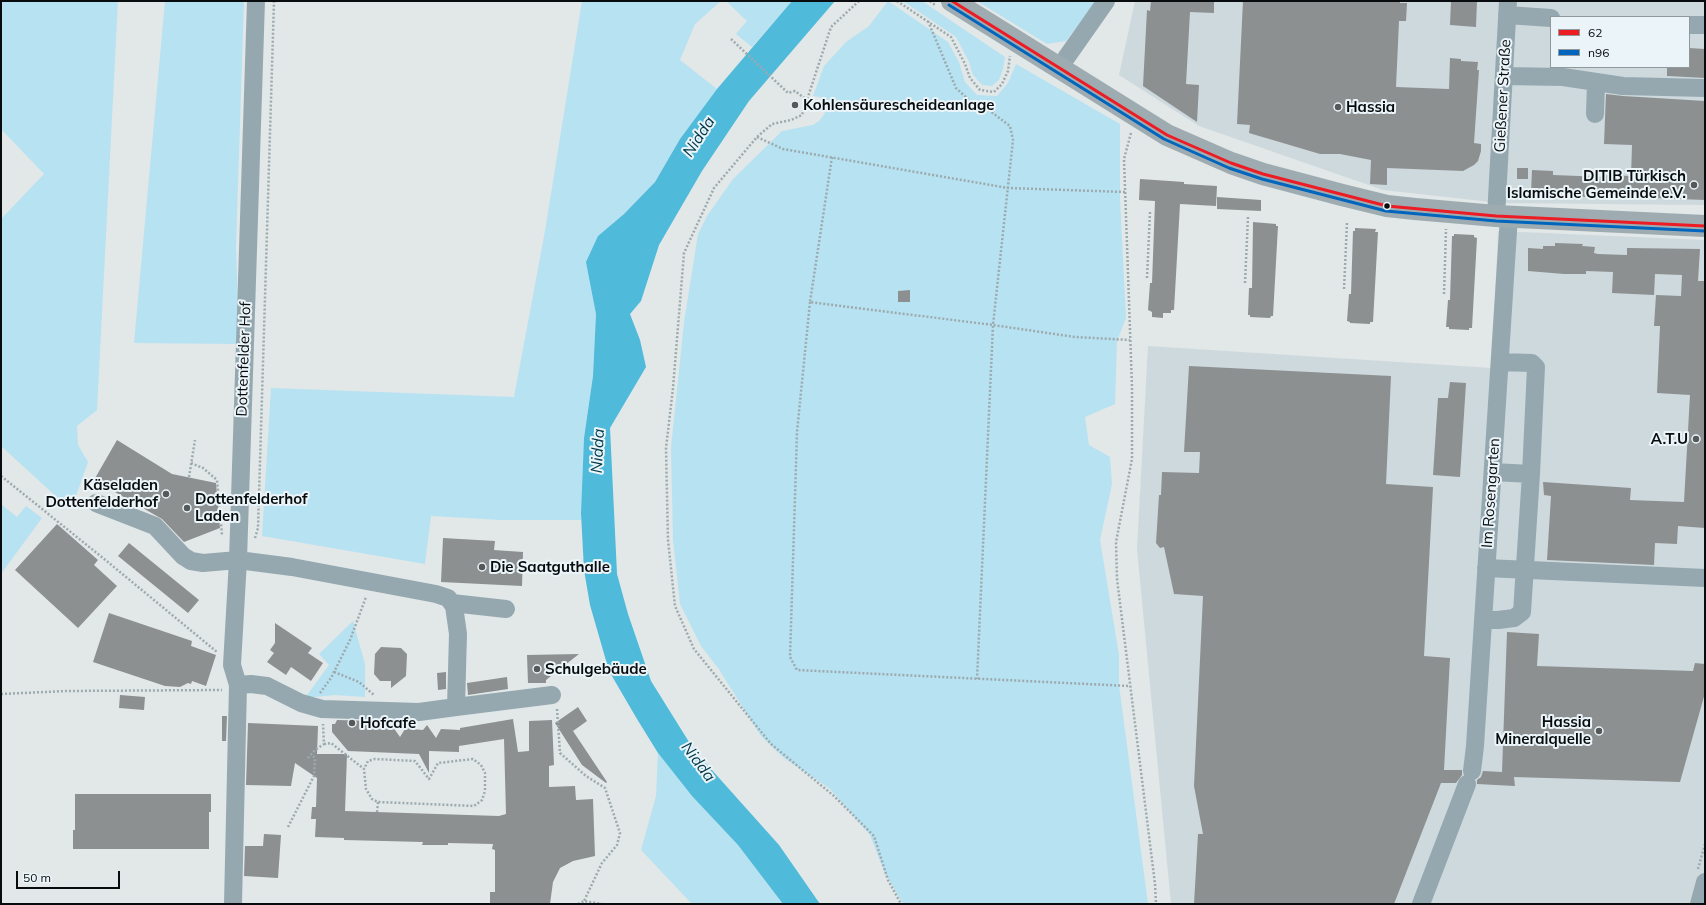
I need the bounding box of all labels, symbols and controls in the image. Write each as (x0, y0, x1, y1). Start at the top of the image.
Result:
legend (1550, 16, 1690, 68)
text: 62 (1588, 25, 1602, 40)
street label: Gießener Straße (1491, 39, 1515, 153)
text: n96 (1588, 45, 1609, 60)
place label: Kohlensäurescheideanlage (803, 96, 995, 114)
place label: Hassia (1346, 98, 1395, 116)
marker: Kohlensäurescheideanlage (790, 100, 800, 110)
marker: Hassia (1333, 102, 1343, 112)
water label: Nidda (679, 113, 719, 161)
place label: DITIB Türkisch Islamische Gemeinde e.V. (1507, 167, 1686, 202)
marker: DITIB Türkisch Islamische Gemeinde e.V. (1689, 180, 1699, 190)
unlabelled marker (1382, 201, 1392, 211)
street label: Dottenfelder Hof (233, 301, 255, 417)
water label: Nidda (587, 428, 609, 474)
place label: A.T.U (1651, 430, 1688, 448)
marker: A.T.U (1691, 434, 1701, 444)
street label: Im Rosengarten (1478, 437, 1504, 549)
place label: Käseladen Dottenfelderhof (45, 476, 158, 511)
marker: Käseladen Dottenfelderhof (161, 489, 171, 499)
place label: Dottenfelderhof Laden (195, 490, 308, 525)
marker: Dottenfelderhof Laden (182, 503, 192, 513)
place label: Die Saatguthalle (490, 558, 610, 576)
marker: Die Saatguthalle (477, 562, 487, 572)
place label: Schulgebäude (545, 660, 647, 678)
marker: Schulgebäude (532, 664, 542, 674)
place label: Hassia Mineralquelle (1495, 713, 1591, 748)
place label: Hofcafe (360, 714, 416, 732)
marker: Hofcafe (347, 718, 357, 728)
marker: Hassia Mineralquelle (1594, 726, 1604, 736)
water label: Nidda (677, 738, 719, 786)
scale bar (18, 863, 122, 889)
text: 50 m (23, 870, 51, 885)

